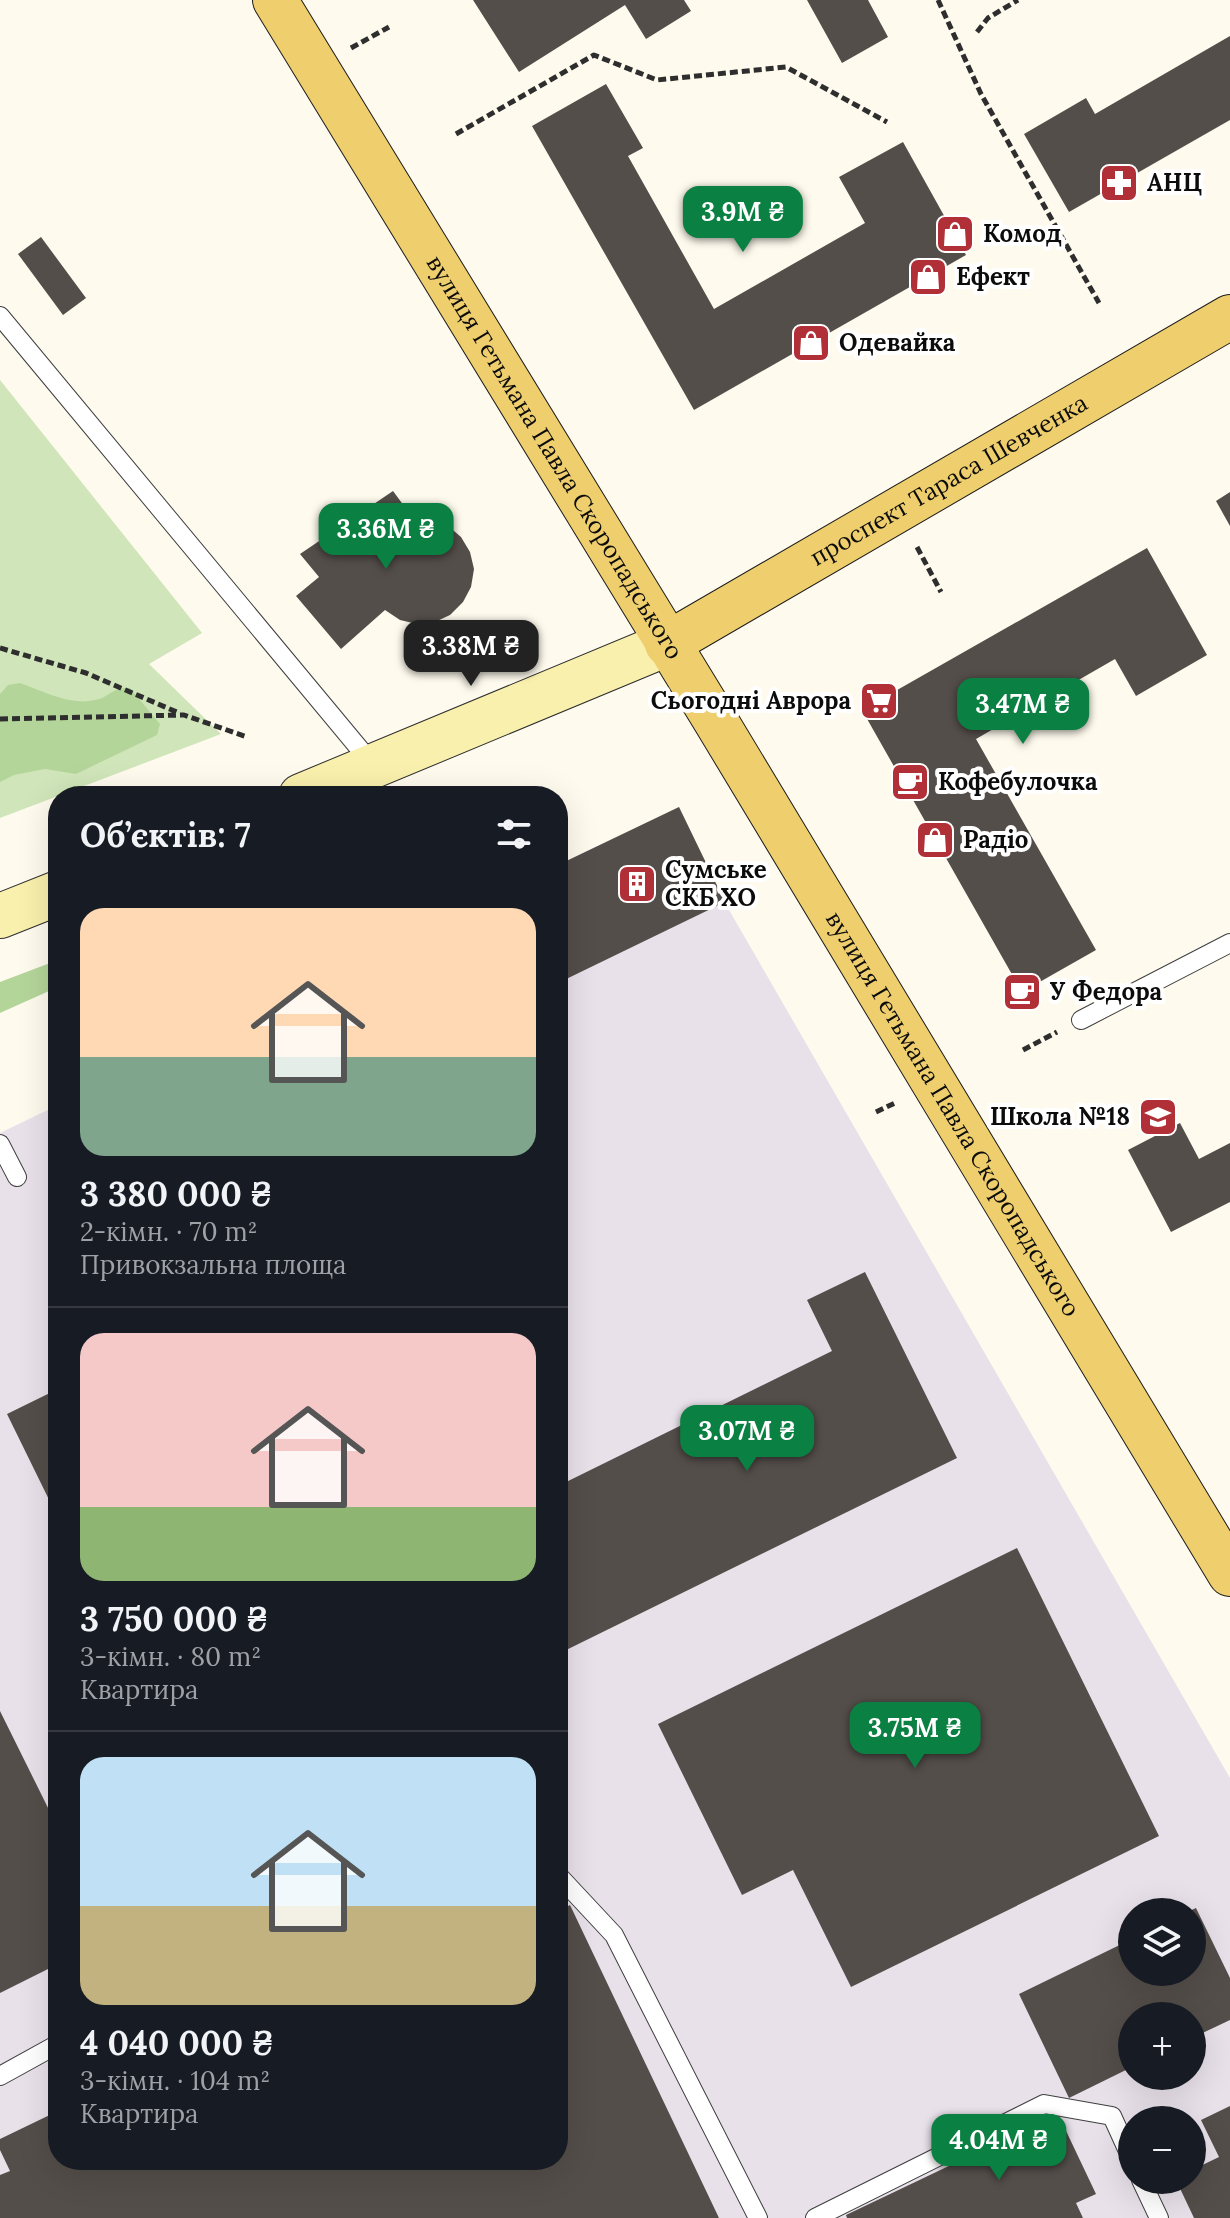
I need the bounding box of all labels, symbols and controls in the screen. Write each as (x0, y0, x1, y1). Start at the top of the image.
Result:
pharmacy icon: АНЦ (1098, 162, 1140, 204)
place label: АНЦ (1147, 167, 1202, 198)
pin: 3.9M ₴ (678, 186, 808, 254)
text: 3.9M ₴ (701, 195, 785, 228)
shop icon: Комод (934, 213, 976, 255)
place label: Комод (983, 218, 1062, 249)
street label: вулиця Гетьмана Павла Скоропадського (420, 249, 690, 665)
shop icon: Ефект (907, 256, 949, 298)
place label: Ефект (956, 261, 1030, 292)
shop icon: Одевайка (790, 322, 832, 364)
place label: Одевайка (839, 327, 956, 358)
street label: проспект Тараса Шевченка (804, 387, 1093, 573)
pin: 3.36M ₴ (312, 503, 460, 571)
text: 3.36M ₴ (337, 512, 435, 545)
pin: 3.38M ₴ (397, 620, 545, 688)
text: 3.38M ₴ (422, 629, 520, 662)
pin: 3.47M ₴ (949, 678, 1097, 746)
supermarket icon: Сьогодні Аврора (858, 680, 900, 722)
place label: Сьогодні Аврора (651, 685, 851, 716)
text: 3.47M ₴ (975, 687, 1071, 720)
cafe icon: Кофебулочка (889, 761, 931, 803)
place label: Кофебулочка (938, 766, 1098, 797)
icon: filters (492, 812, 536, 856)
text: Об’єктів: 7 (80, 813, 251, 856)
shop icon: Радіо (914, 819, 956, 861)
place label: Радіо (963, 824, 1028, 855)
place label: Сумське СКБ ХО (665, 854, 767, 913)
building icon: Сумське СКБ ХО (616, 863, 658, 905)
street label: вулиця Гетьмана Павла Скоропадського (819, 905, 1087, 1322)
icon: home (236, 960, 380, 1104)
cafe icon: У Федора (1001, 971, 1043, 1013)
place label: У Федора (1050, 976, 1163, 1007)
school or university icon: Школа №18 (1137, 1096, 1179, 1138)
place label: Школа №18 (990, 1101, 1130, 1132)
text: 3 380 000 ₴ (80, 1172, 272, 1215)
text: 2-кімн. · 70 m² (80, 1215, 258, 1248)
text: Привокзальна площа (80, 1248, 346, 1281)
icon: home (236, 1385, 380, 1529)
pin: 3.07M ₴ (673, 1405, 821, 1473)
text: 3.07M ₴ (698, 1414, 796, 1447)
text: 3 750 000 ₴ (80, 1597, 268, 1640)
text: 3-кімн. · 80 m² (80, 1640, 261, 1673)
text: Квартира (80, 1673, 198, 1706)
pin: 3.75M ₴ (841, 1702, 989, 1770)
text: 3.75M ₴ (868, 1711, 962, 1744)
icon: home (236, 1809, 380, 1953)
map controls (1118, 1898, 1206, 2194)
button: layers (1118, 1898, 1206, 1986)
button: + (1118, 2002, 1206, 2090)
text: 4 040 000 ₴ (80, 2021, 274, 2064)
text: 3-кімн. · 104 m² (80, 2064, 270, 2097)
text: Квартира (80, 2097, 198, 2130)
button: − (1118, 2106, 1206, 2194)
pin: 4.04M ₴ (925, 2114, 1073, 2182)
text: 4.04M ₴ (949, 2123, 1049, 2156)

